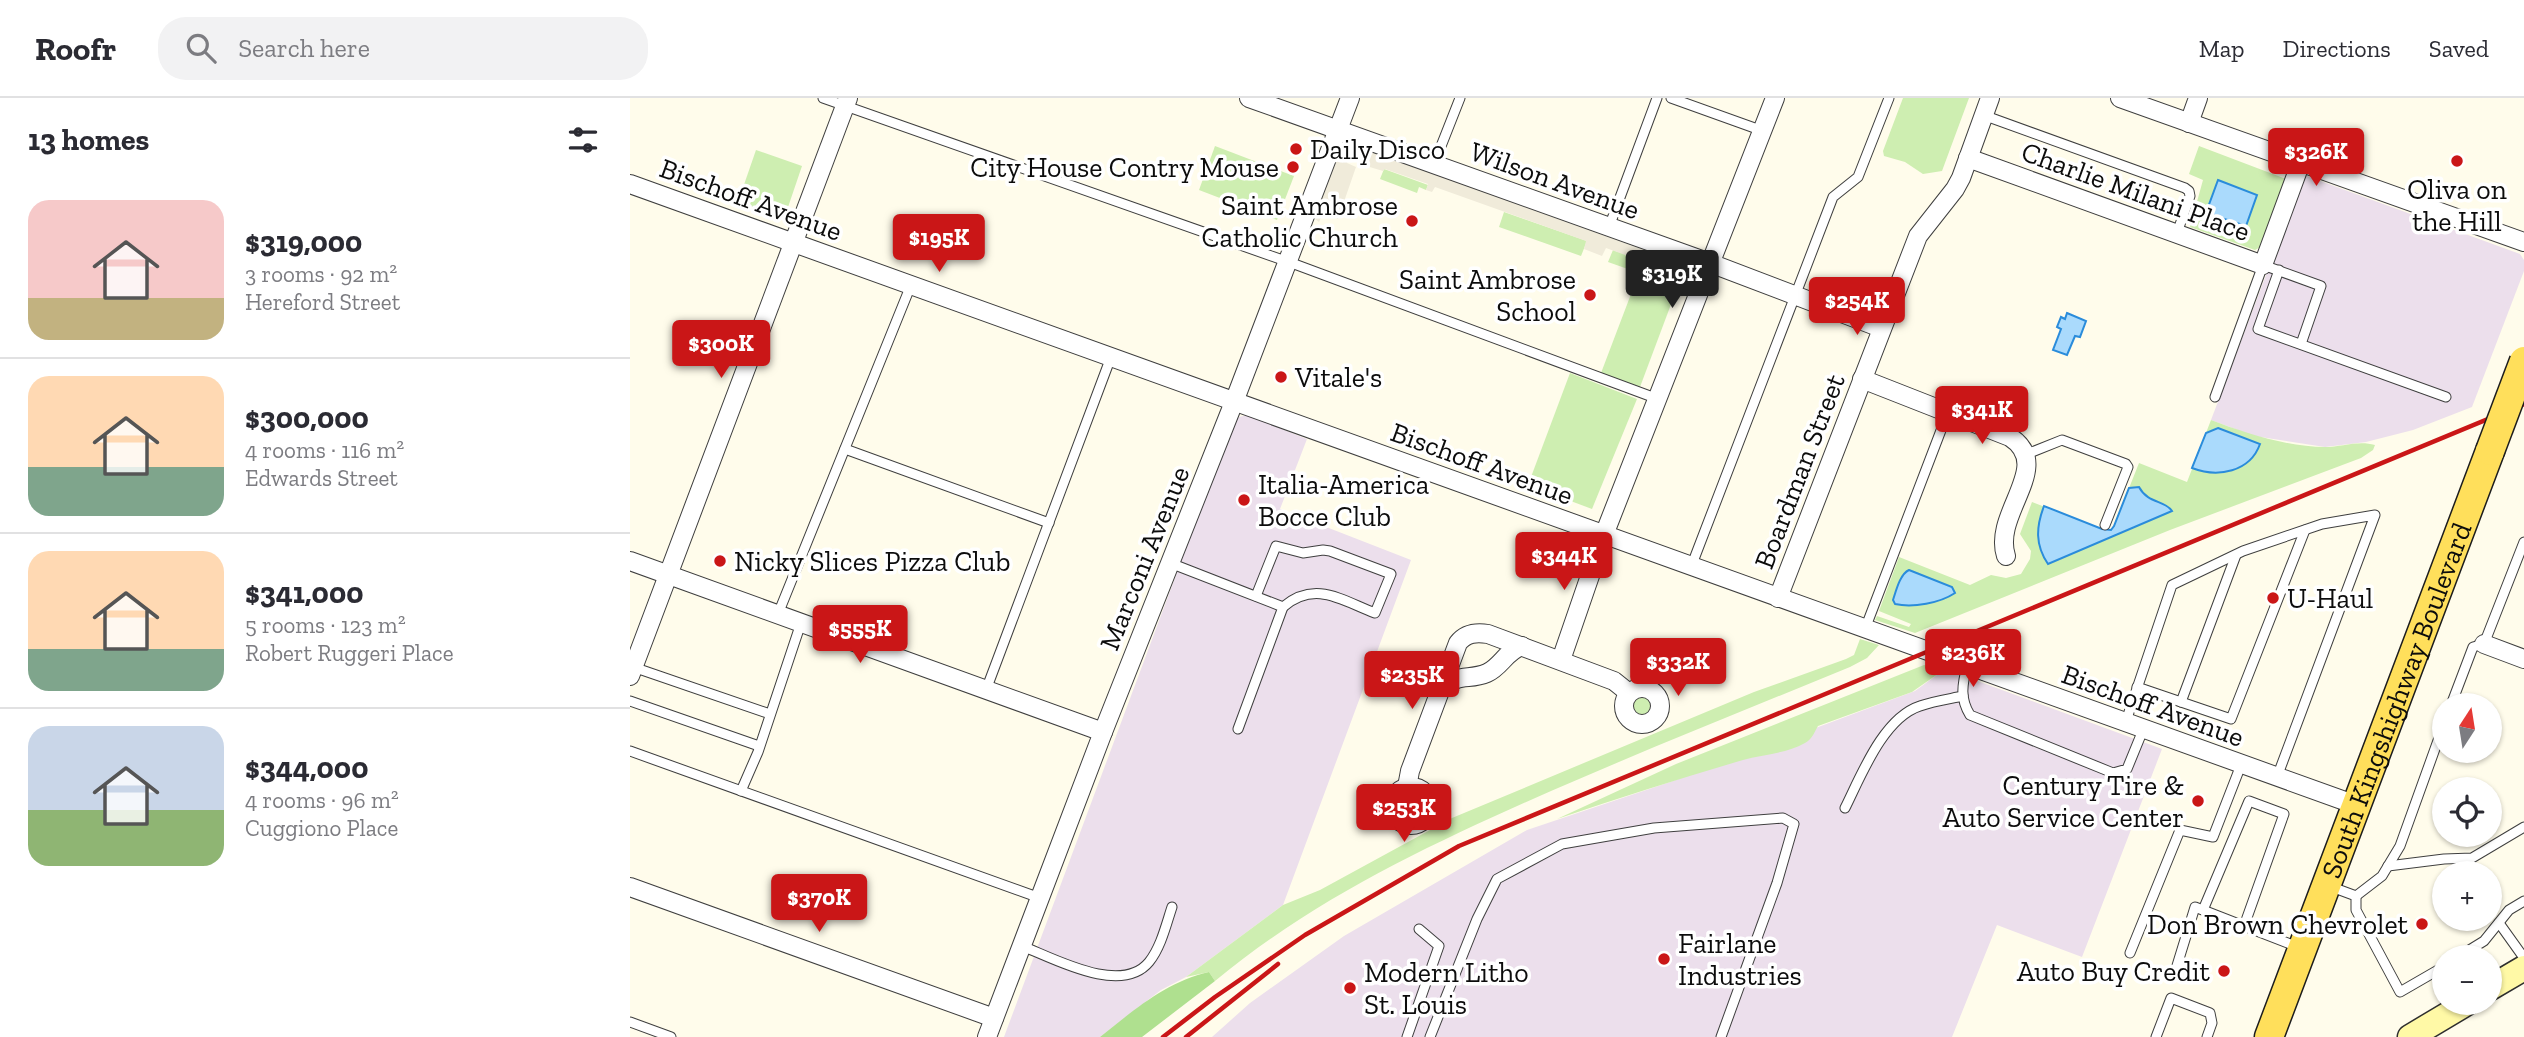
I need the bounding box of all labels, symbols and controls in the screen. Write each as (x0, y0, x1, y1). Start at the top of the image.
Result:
search box (158, 17, 648, 80)
text: Roofr (35, 29, 116, 68)
icon: search (182, 29, 220, 67)
text: Search here (238, 32, 370, 64)
text: Map (2199, 34, 2245, 63)
text: Directions (2283, 34, 2391, 63)
text: Saved (2429, 34, 2489, 63)
icon: filters (564, 121, 602, 159)
text: 13 homes (28, 122, 149, 158)
pin: $326K (2267, 129, 2365, 188)
place label: Daily Disco (1310, 133, 1445, 166)
street label: Wilson Avenue (1466, 135, 1644, 226)
street label: Charlie Milani Place (2017, 135, 2254, 248)
text: $326K (2284, 137, 2348, 165)
marker: Daily Disco (1288, 141, 1304, 157)
street label: Bischoff Avenue (655, 151, 846, 248)
place label: City House Contry Mouse (970, 151, 1279, 184)
marker: Oliva on the Hill (2449, 153, 2465, 169)
marker: City House Contry Mouse (1285, 159, 1301, 175)
place label: Oliva on the Hill (2407, 173, 2507, 238)
place label: Saint Ambrose Catholic Church (1202, 189, 1398, 254)
marker: Saint Ambrose Catholic Church (1404, 213, 1420, 229)
pin: $195K (890, 214, 988, 274)
text: $195K (909, 223, 969, 251)
text: $319,000 (245, 224, 362, 260)
icon: home (84, 228, 168, 312)
pin: $319K (1623, 250, 1721, 310)
text: $319K (1642, 259, 1702, 287)
text: 3 rooms · 92 m² (245, 260, 397, 288)
place label: Saint Ambrose School (1399, 263, 1576, 328)
pin: $254K (1808, 278, 1906, 337)
text: $254K (1825, 286, 1889, 314)
marker: Saint Ambrose School (1582, 287, 1598, 303)
text: Hereford Street (245, 288, 400, 316)
pin: $300K (672, 320, 770, 380)
text: $300K (688, 329, 754, 357)
place label: Vitale's (1294, 361, 1382, 394)
marker: Vitale's (1273, 369, 1289, 385)
street label: Boardman Street (1747, 369, 1852, 573)
pin: $341K (1933, 386, 2031, 446)
text: $341K (1951, 395, 2013, 423)
text: $300,000 (245, 400, 369, 436)
icon: home (84, 404, 168, 488)
street label: Bischoff Avenue (1386, 415, 1577, 512)
text: 4 rooms · 116 m² (245, 436, 404, 464)
street label: Marconi Avenue (1093, 462, 1196, 655)
text: Edwards Street (245, 464, 398, 492)
place label: Italia-America Bocce Club (1258, 468, 1430, 533)
marker: Italia-America Bocce Club (1236, 492, 1252, 508)
street label: South Kingshighway Boulevard (2315, 518, 2478, 883)
pin: $344K (1515, 532, 1613, 592)
text: $344K (1531, 541, 1597, 569)
place label: Nicky Slices Pizza Club (734, 545, 1010, 578)
marker: Nicky Slices Pizza Club (712, 553, 728, 569)
text: $341,000 (245, 575, 363, 611)
icon: home (84, 579, 168, 663)
place label: U-Haul (2287, 582, 2373, 615)
marker: U-Haul (2265, 590, 2281, 606)
pin: $555K (811, 606, 909, 665)
text: 5 rooms · 123 m² (245, 611, 406, 639)
text: $555K (829, 614, 891, 642)
pin: $236K (1924, 630, 2022, 689)
pin: $332K (1629, 638, 1727, 698)
text: $236K (1941, 638, 2005, 666)
text: Robert Ruggeri Place (245, 639, 454, 667)
text: $332K (1646, 647, 1710, 675)
pin: $235K (1363, 652, 1461, 711)
street label: Bischoff Avenue (2057, 657, 2248, 754)
text: $235K (1380, 660, 1444, 688)
north arrow (2432, 693, 2502, 763)
map controls (2432, 693, 2502, 1015)
text: $344,000 (245, 750, 368, 786)
icon: home (84, 754, 168, 838)
place label: Century Tire & Auto Service Center (1943, 769, 2184, 834)
button: locate (2432, 777, 2502, 847)
pin: $253K (1355, 784, 1453, 844)
text: 4 rooms · 96 m² (245, 786, 399, 814)
text: $253K (1372, 793, 1436, 821)
marker: Century Tire & Auto Service Center (2190, 793, 2206, 809)
text: Cuggiono Place (245, 814, 398, 842)
button: + (2432, 861, 2502, 931)
pin: $370K (770, 874, 868, 934)
text: $370K (787, 883, 851, 911)
place label: Don Brown Chevrolet (2147, 908, 2409, 941)
marker: Don Brown Chevrolet (2414, 916, 2430, 932)
place label: Fairlane Industries (1678, 927, 1802, 992)
button: − (2432, 945, 2502, 1015)
marker: Fairlane Industries (1656, 951, 1672, 967)
place label: Auto Buy Credit (2017, 955, 2211, 988)
place label: Modern Litho St. Louis (1364, 956, 1529, 1021)
marker: Auto Buy Credit (2216, 963, 2232, 979)
marker: Modern Litho St. Louis (1342, 980, 1358, 996)

